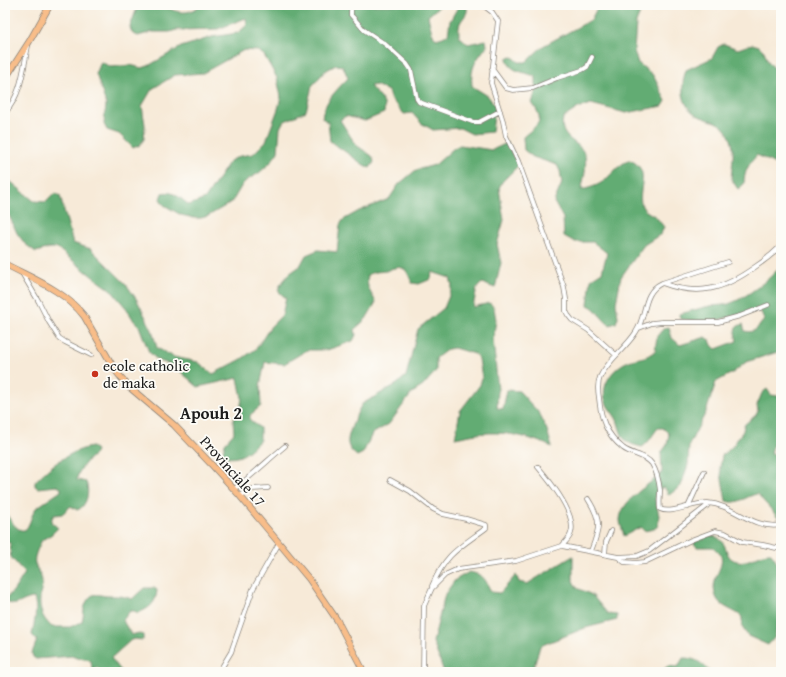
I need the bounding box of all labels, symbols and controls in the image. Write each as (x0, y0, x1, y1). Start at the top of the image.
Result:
place label: ecole catholic de maka (103, 355, 189, 393)
marker: ecole catholic de maka (90, 369, 100, 379)
district label: Apouh 2 (180, 400, 242, 425)
street label: Provinciale 17 (196, 431, 270, 511)

